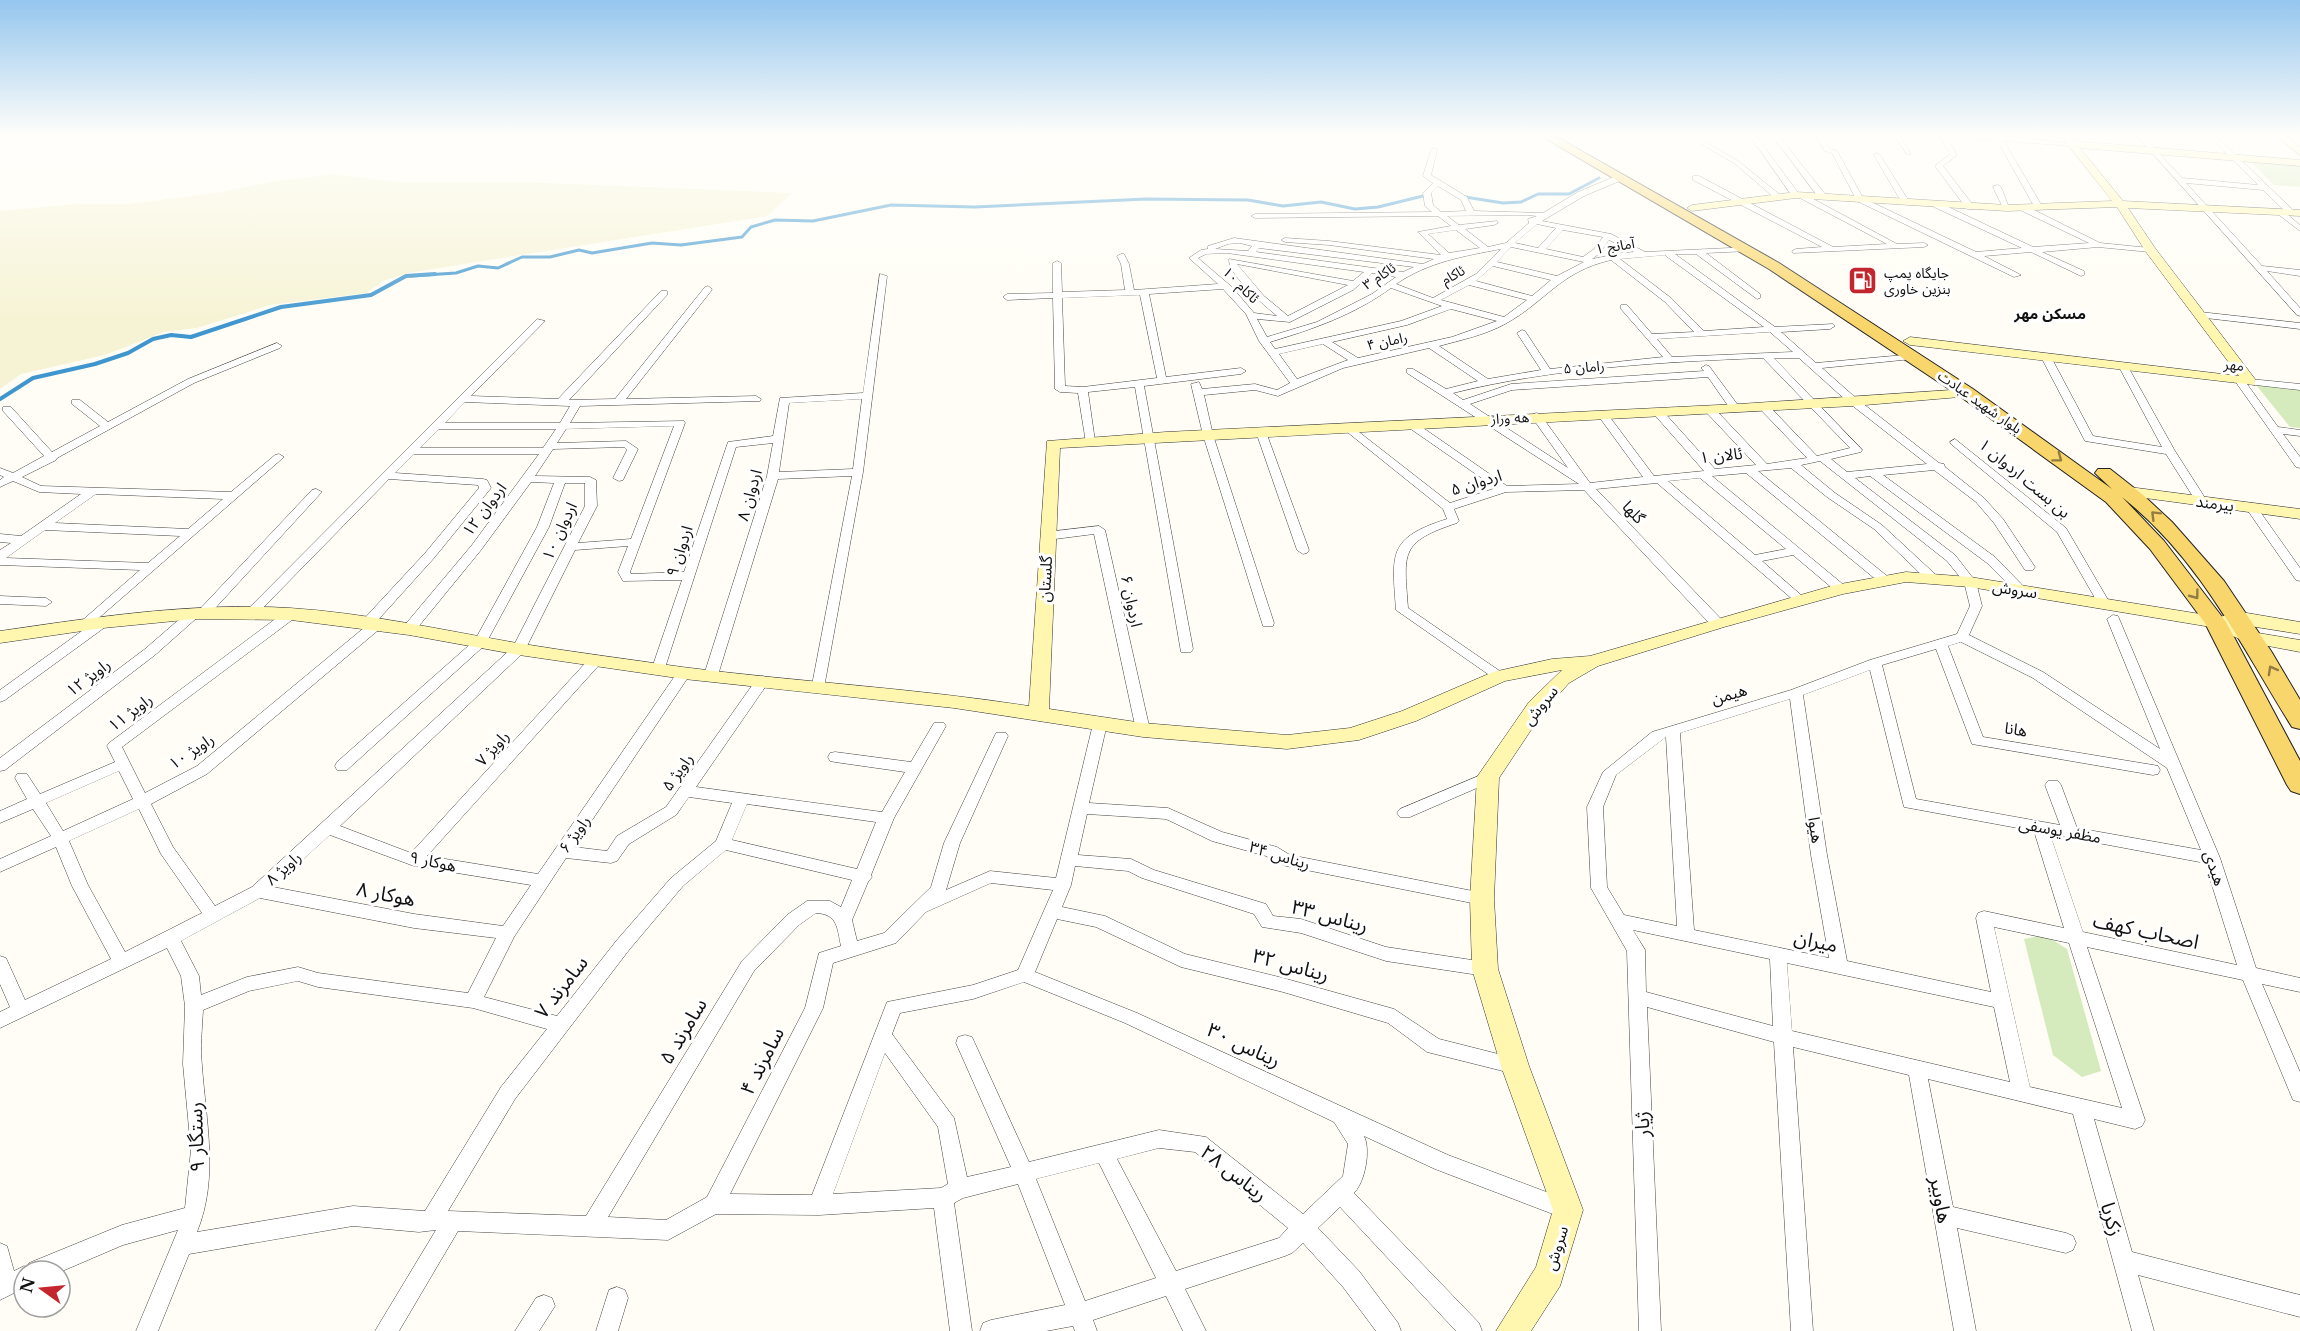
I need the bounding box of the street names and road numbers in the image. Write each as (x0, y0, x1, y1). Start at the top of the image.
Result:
street label: آمانج ۱ (1594, 234, 1637, 260)
street label: ئاکام ۳ (1359, 258, 1400, 295)
street label: ئاکام (1438, 261, 1469, 291)
street label: ئاکام ۱۰ (1217, 263, 1263, 309)
street label: رامان ۴ (1365, 328, 1409, 354)
street label: مهر (2222, 355, 2245, 375)
street label: رامان ۵ (1563, 357, 1605, 377)
street label: بلوار شهید عبادت (1935, 366, 2026, 438)
street label: هه وراز (1489, 408, 1530, 428)
street label: بن بست اردوان ۱ (1975, 434, 2075, 522)
street label: ئالان ۱ (1699, 443, 1743, 467)
street label: اردوان ۵ (1448, 465, 1504, 499)
street label: اردوان ۸ (732, 467, 766, 523)
street label: اردوان ۱۲ (457, 478, 511, 540)
street label: بیرمند (2195, 491, 2235, 515)
street label: گلها (1618, 496, 1650, 528)
street label: اردوان ۱۰ (537, 499, 581, 563)
street label: اردوان ۹ (661, 523, 697, 579)
street label: گلستان (1034, 555, 1056, 603)
street label: اردوان ۶ (1117, 573, 1147, 629)
street label: سروش (1991, 576, 2039, 602)
street label: راویژ ۱۲ (62, 654, 114, 700)
street label: هیمن (1709, 679, 1749, 709)
street label: سروش (1518, 681, 1562, 729)
street label: راویژ ۱۱ (104, 689, 156, 735)
street label: هانا (2003, 717, 2029, 741)
street label: راویژ ۷ (471, 726, 513, 770)
street label: راویژ ۱۰ (164, 729, 218, 773)
street label: راویژ ۵ (657, 749, 697, 795)
street label: راویژ ۶ (554, 811, 594, 857)
street label: مظفر یوسفی (2017, 813, 2103, 847)
street label: هیوا (1804, 815, 1828, 845)
street label: ریناس ۳۴ (1247, 836, 1313, 874)
street label: هوکار ۹ (408, 846, 458, 876)
street label: راویژ ۸ (261, 847, 305, 889)
street label: هیدی (2200, 848, 2230, 888)
street label: هوکار ۸ (354, 877, 418, 911)
street label: ریناس ۳۳ (1289, 894, 1371, 938)
street label: اصحاب کهف (2091, 908, 2201, 954)
street label: میران (1792, 925, 1840, 957)
street label: ریناس ۳۲ (1250, 943, 1332, 987)
street label: سامرند ۷ (529, 951, 593, 1023)
street label: سامرند ۵ (654, 994, 712, 1068)
street label: ریناس ۳۰ (1203, 1018, 1285, 1072)
street label: سامرند ۴ (735, 1023, 789, 1099)
street label: رستگار ۹ (183, 1101, 209, 1173)
street label: ژیار (1630, 1111, 1654, 1138)
street label: ریناس ۲۸ (1196, 1139, 1272, 1207)
street label: هاوبیر (1925, 1174, 1957, 1225)
street label: زکریا (2096, 1199, 2128, 1239)
street label: سروش (1540, 1223, 1572, 1273)

